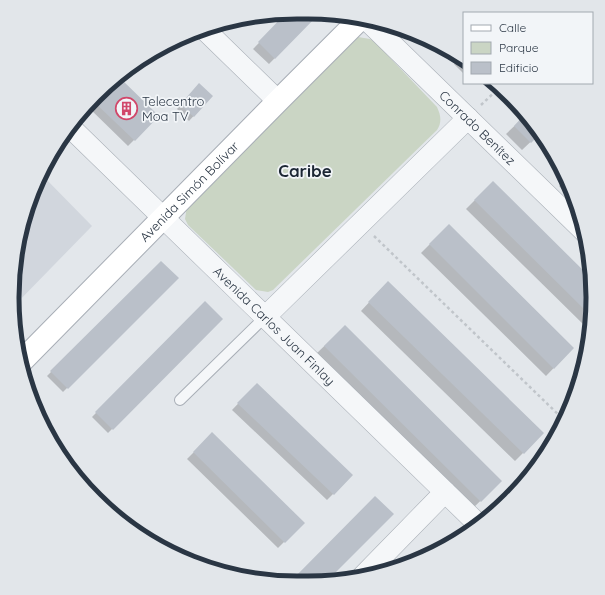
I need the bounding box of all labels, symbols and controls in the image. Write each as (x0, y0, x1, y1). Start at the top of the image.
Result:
legend (463, 12, 593, 84)
text: Calle (499, 20, 527, 35)
text: Parque (499, 40, 539, 55)
text: Edificio (499, 60, 539, 75)
street label: Conrado Benítez (436, 87, 519, 168)
place label: Telecentro Moa TV (142, 93, 205, 124)
building icon: Telecentro Moa TV (113, 95, 139, 121)
street label: Avenida Simón Bolívar (136, 138, 242, 245)
district label: Caribe (278, 160, 332, 181)
street label: Avenida Carlos Juan Finlay (210, 263, 338, 388)

